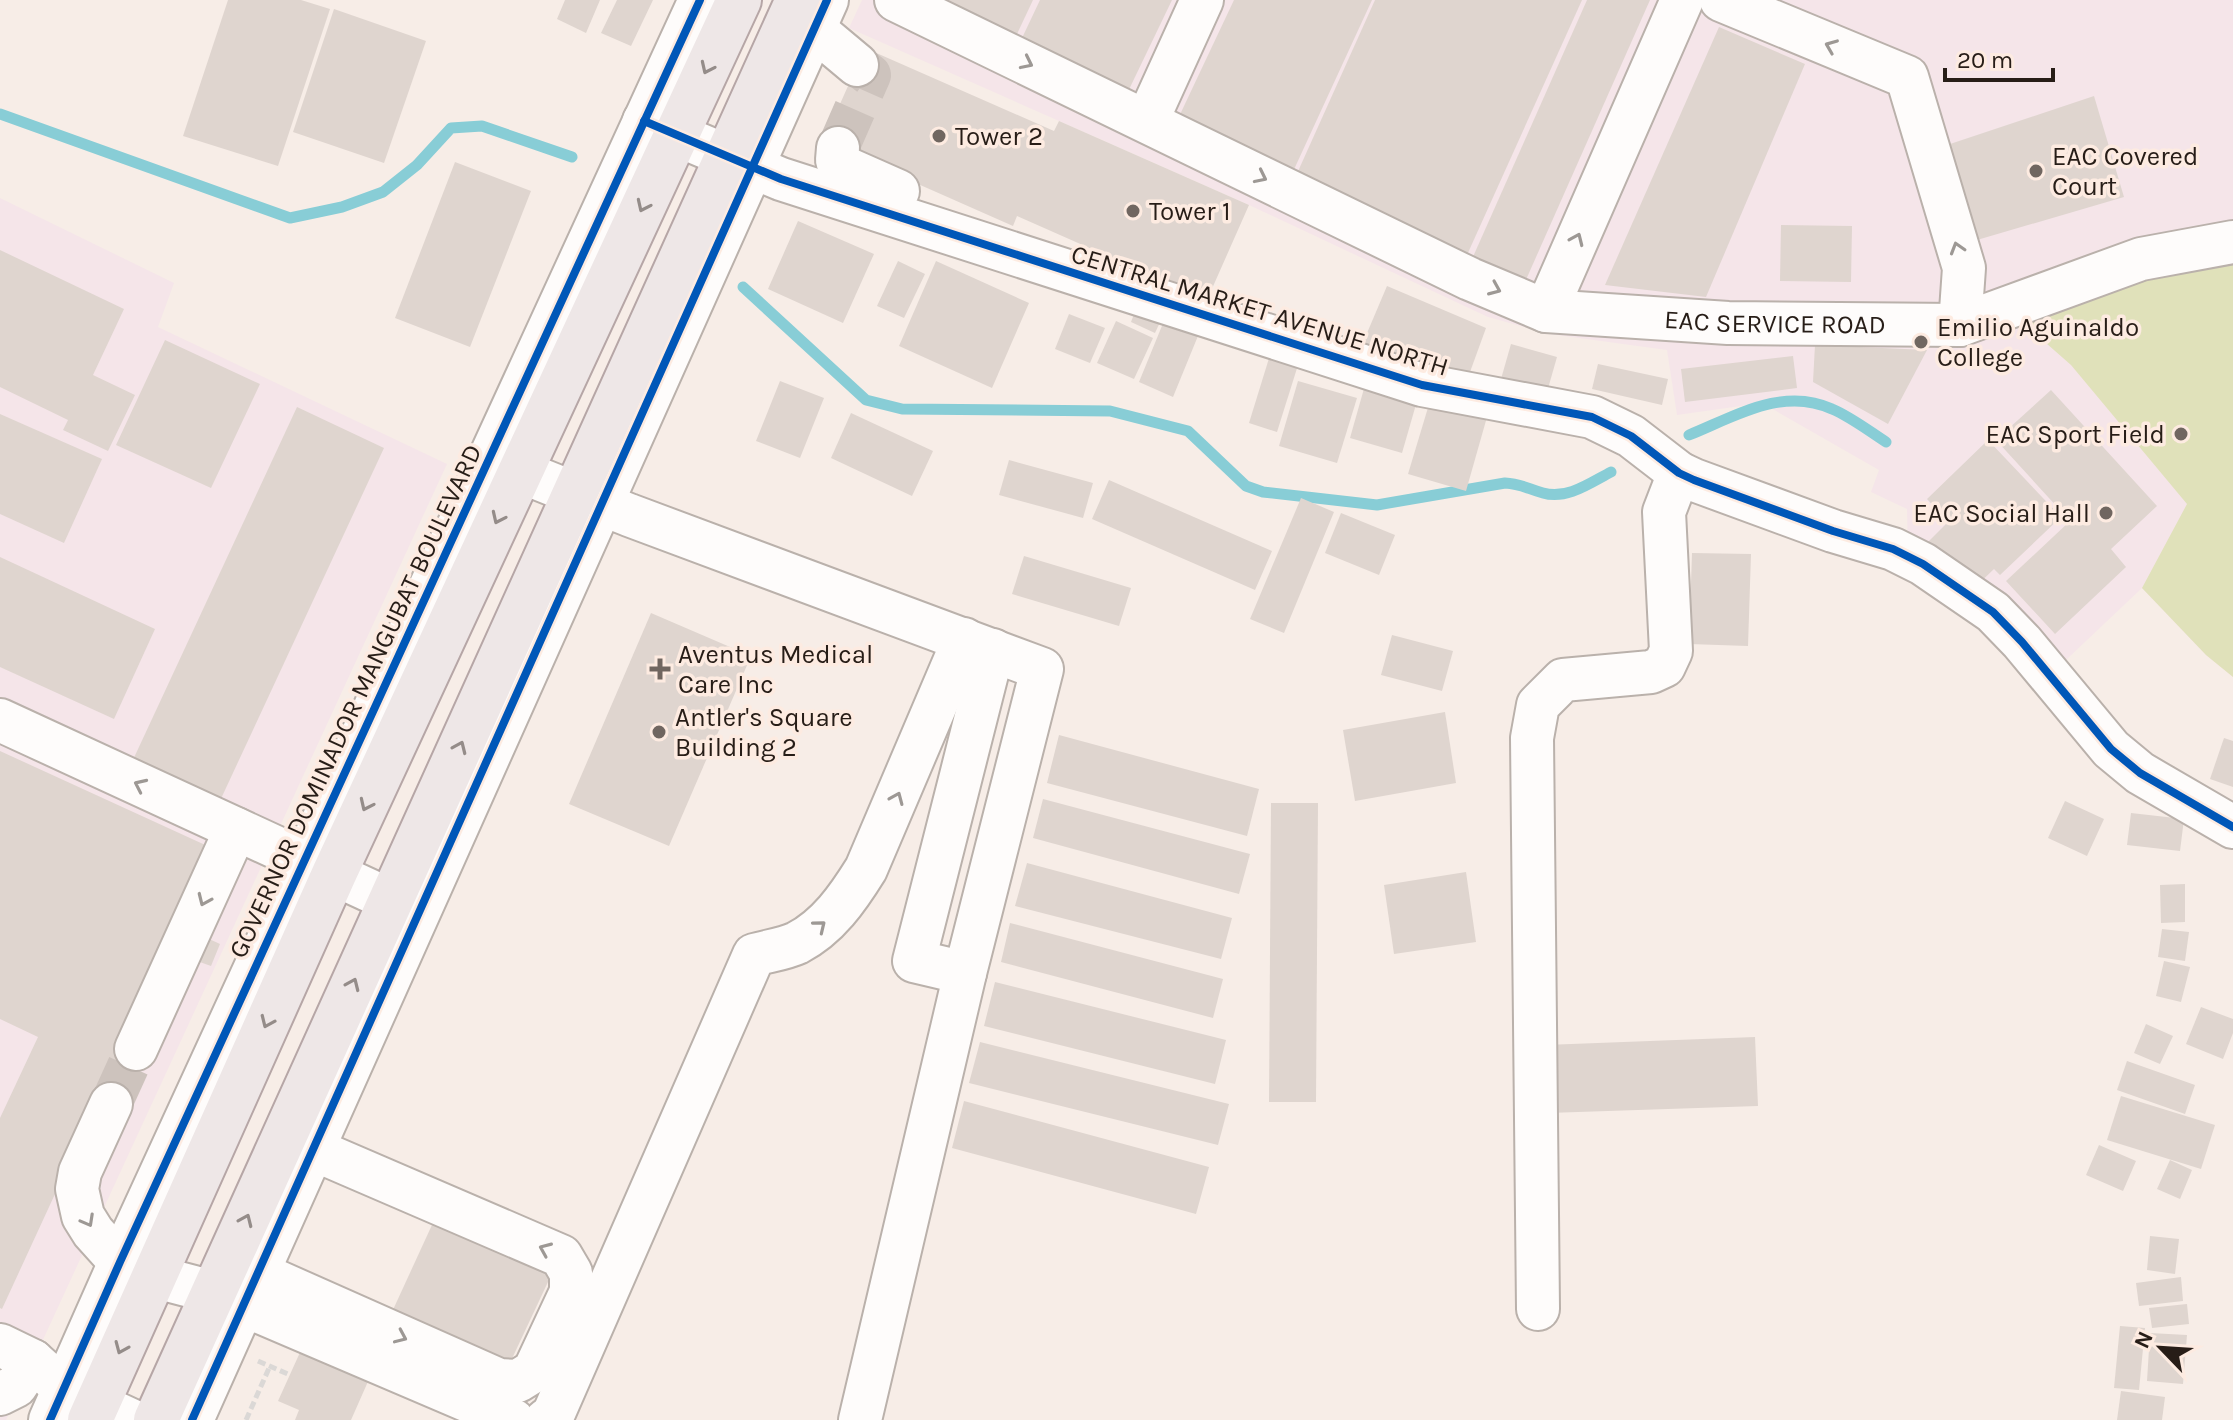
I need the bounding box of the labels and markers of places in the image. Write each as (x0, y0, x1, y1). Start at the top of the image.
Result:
place label: Tower 2 (955, 121, 1043, 152)
marker: Tower 2 (930, 127, 948, 145)
place label: EAC Covered Court (2052, 141, 2198, 202)
marker: EAC Covered Court (2027, 162, 2045, 180)
place label: Tower 1 (1149, 196, 1231, 227)
marker: Tower 1 (1124, 202, 1142, 220)
place label: Emilio Aguinaldo College (1937, 312, 2139, 373)
marker: Emilio Aguinaldo College (1912, 333, 1930, 351)
place label: EAC Sport Field (1985, 419, 2165, 450)
marker: EAC Sport Field (2172, 425, 2190, 443)
place label: EAC Social Hall (1913, 498, 2090, 529)
marker: EAC Social Hall (2097, 504, 2115, 522)
place label: Aventus Medical Care Inc (678, 639, 873, 700)
marker: Aventus Medical Care Inc (649, 658, 671, 680)
place label: Antler's Square Building 2 (675, 702, 853, 763)
marker: Antler's Square Building 2 (650, 723, 668, 741)

